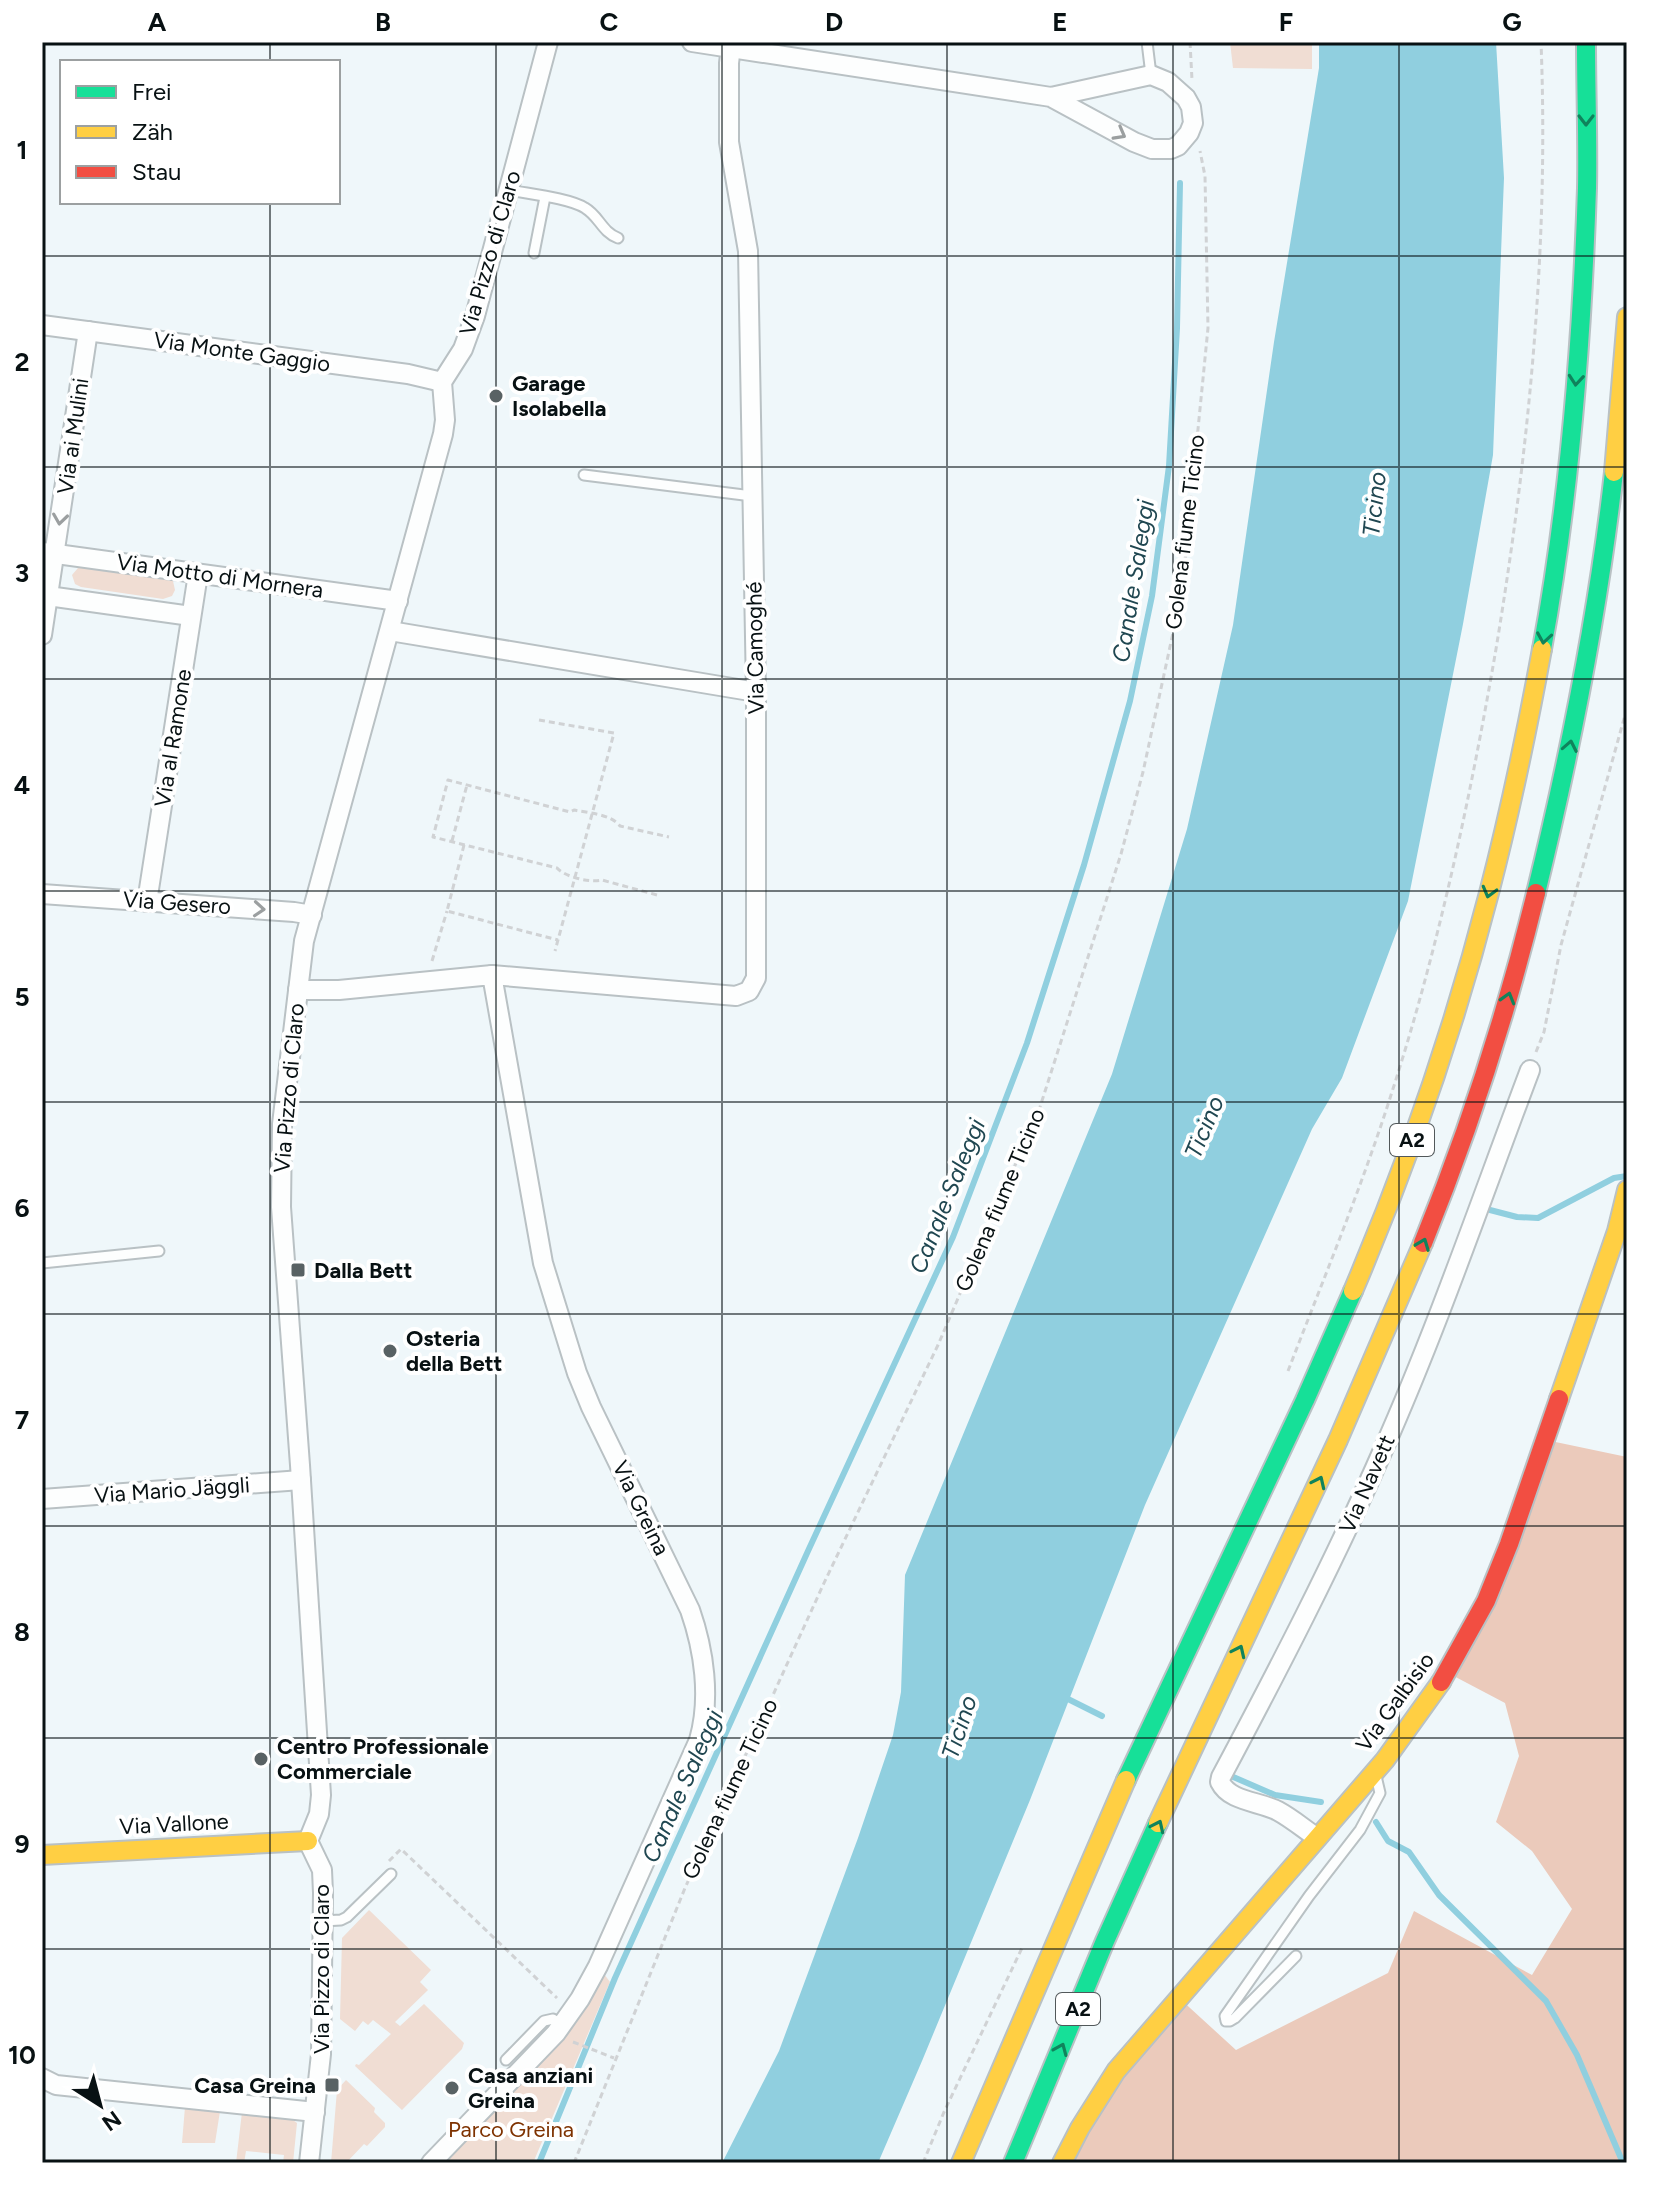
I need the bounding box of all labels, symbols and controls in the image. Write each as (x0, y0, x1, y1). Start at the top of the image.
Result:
text: A (148, 6, 167, 38)
text: B (375, 6, 391, 38)
text: C (600, 6, 619, 38)
text: D (825, 6, 843, 38)
text: E (1052, 6, 1068, 38)
text: F (1279, 6, 1293, 38)
text: G (1502, 6, 1522, 38)
legend (60, 60, 340, 204)
text: Frei (132, 77, 172, 106)
one-way arrow (1578, 114, 1595, 127)
text: Zäh (132, 117, 173, 146)
one-way arrow (1111, 124, 1125, 140)
text: 1 (17, 134, 27, 166)
text: Stau (132, 157, 181, 186)
street label: Via Pizzo di Claro (454, 167, 526, 339)
street label: Via Monte Gaggio (152, 326, 332, 378)
text: 2 (14, 346, 30, 378)
place label: Garage Isolabella (512, 370, 606, 422)
one-way arrow (1568, 374, 1585, 387)
street label: Via ai Mulini (51, 376, 95, 496)
marker: Garage Isolabella (487, 387, 505, 405)
street label: Golena fiume Ticino (1160, 433, 1210, 631)
water label: Ticino (1356, 470, 1392, 538)
water label: Canale Saleggi (1106, 497, 1160, 664)
one-way arrow (53, 512, 70, 526)
street label: Via Motto di Mornera (115, 548, 325, 604)
text: 3 (15, 557, 29, 589)
street label: Via Camoghé (740, 581, 770, 715)
one-way arrow (1536, 631, 1553, 644)
street label: Via al Ramone (149, 667, 197, 809)
one-way arrow (1561, 739, 1578, 752)
text: 4 (14, 769, 30, 801)
one-way arrow (1482, 884, 1498, 898)
street label: Via Gesero (122, 886, 232, 920)
one-way arrow (253, 900, 266, 917)
text: 5 (14, 981, 30, 1013)
one-way arrow (1499, 991, 1515, 1005)
street label: Via Pizzo di Claro (268, 1002, 310, 1174)
water label: Ticino (1178, 1091, 1230, 1162)
street label: Golena fiume Ticino (949, 1104, 1051, 1296)
water label: Canale Saleggi (903, 1114, 991, 1278)
road number: A2 (1390, 1124, 1434, 1156)
text: 6 (14, 1192, 30, 1224)
one-way arrow (1413, 1238, 1430, 1252)
place label: Dalla Bett (314, 1257, 412, 1284)
marker: Dalla Bett (289, 1261, 307, 1279)
place label: Osteria della Bett (406, 1325, 503, 1377)
marker: Osteria della Bett (381, 1342, 399, 1360)
text: 7 (15, 1404, 29, 1436)
street label: Via Navett (1333, 1431, 1401, 1537)
street label: Via Greina (607, 1456, 675, 1560)
street label: Via Mario Jäggli (93, 1471, 251, 1509)
one-way arrow (1309, 1475, 1325, 1490)
text: 8 (14, 1616, 30, 1648)
one-way arrow (1229, 1645, 1245, 1660)
street label: Via Galbisio (1350, 1647, 1440, 1757)
water label: Ticino (935, 1692, 983, 1762)
street label: Golena fiume Ticino (676, 1694, 784, 1884)
water label: Canale Saleggi (635, 1705, 729, 1867)
place label: Centro Professionale Commerciale (277, 1733, 489, 1785)
marker: Centro Professionale Commerciale (252, 1750, 270, 1768)
street label: Via Vallone (119, 1808, 229, 1840)
one-way arrow (1148, 1820, 1164, 1834)
text: 9 (14, 1828, 30, 1860)
street label: Via Pizzo di Claro (308, 1884, 335, 2054)
road number: A2 (1056, 1993, 1100, 2025)
text: 10 (8, 2039, 36, 2071)
one-way arrow (1051, 2043, 1067, 2057)
place label: Casa anziani Greina (468, 2062, 593, 2114)
north arrow (60, 2065, 140, 2145)
place label: Casa Greina (194, 2072, 316, 2099)
marker: Casa Greina (323, 2076, 341, 2094)
marker: Casa anziani Greina (443, 2079, 461, 2097)
text: N (97, 2105, 126, 2137)
park label: Parco Greina (448, 2116, 574, 2143)

